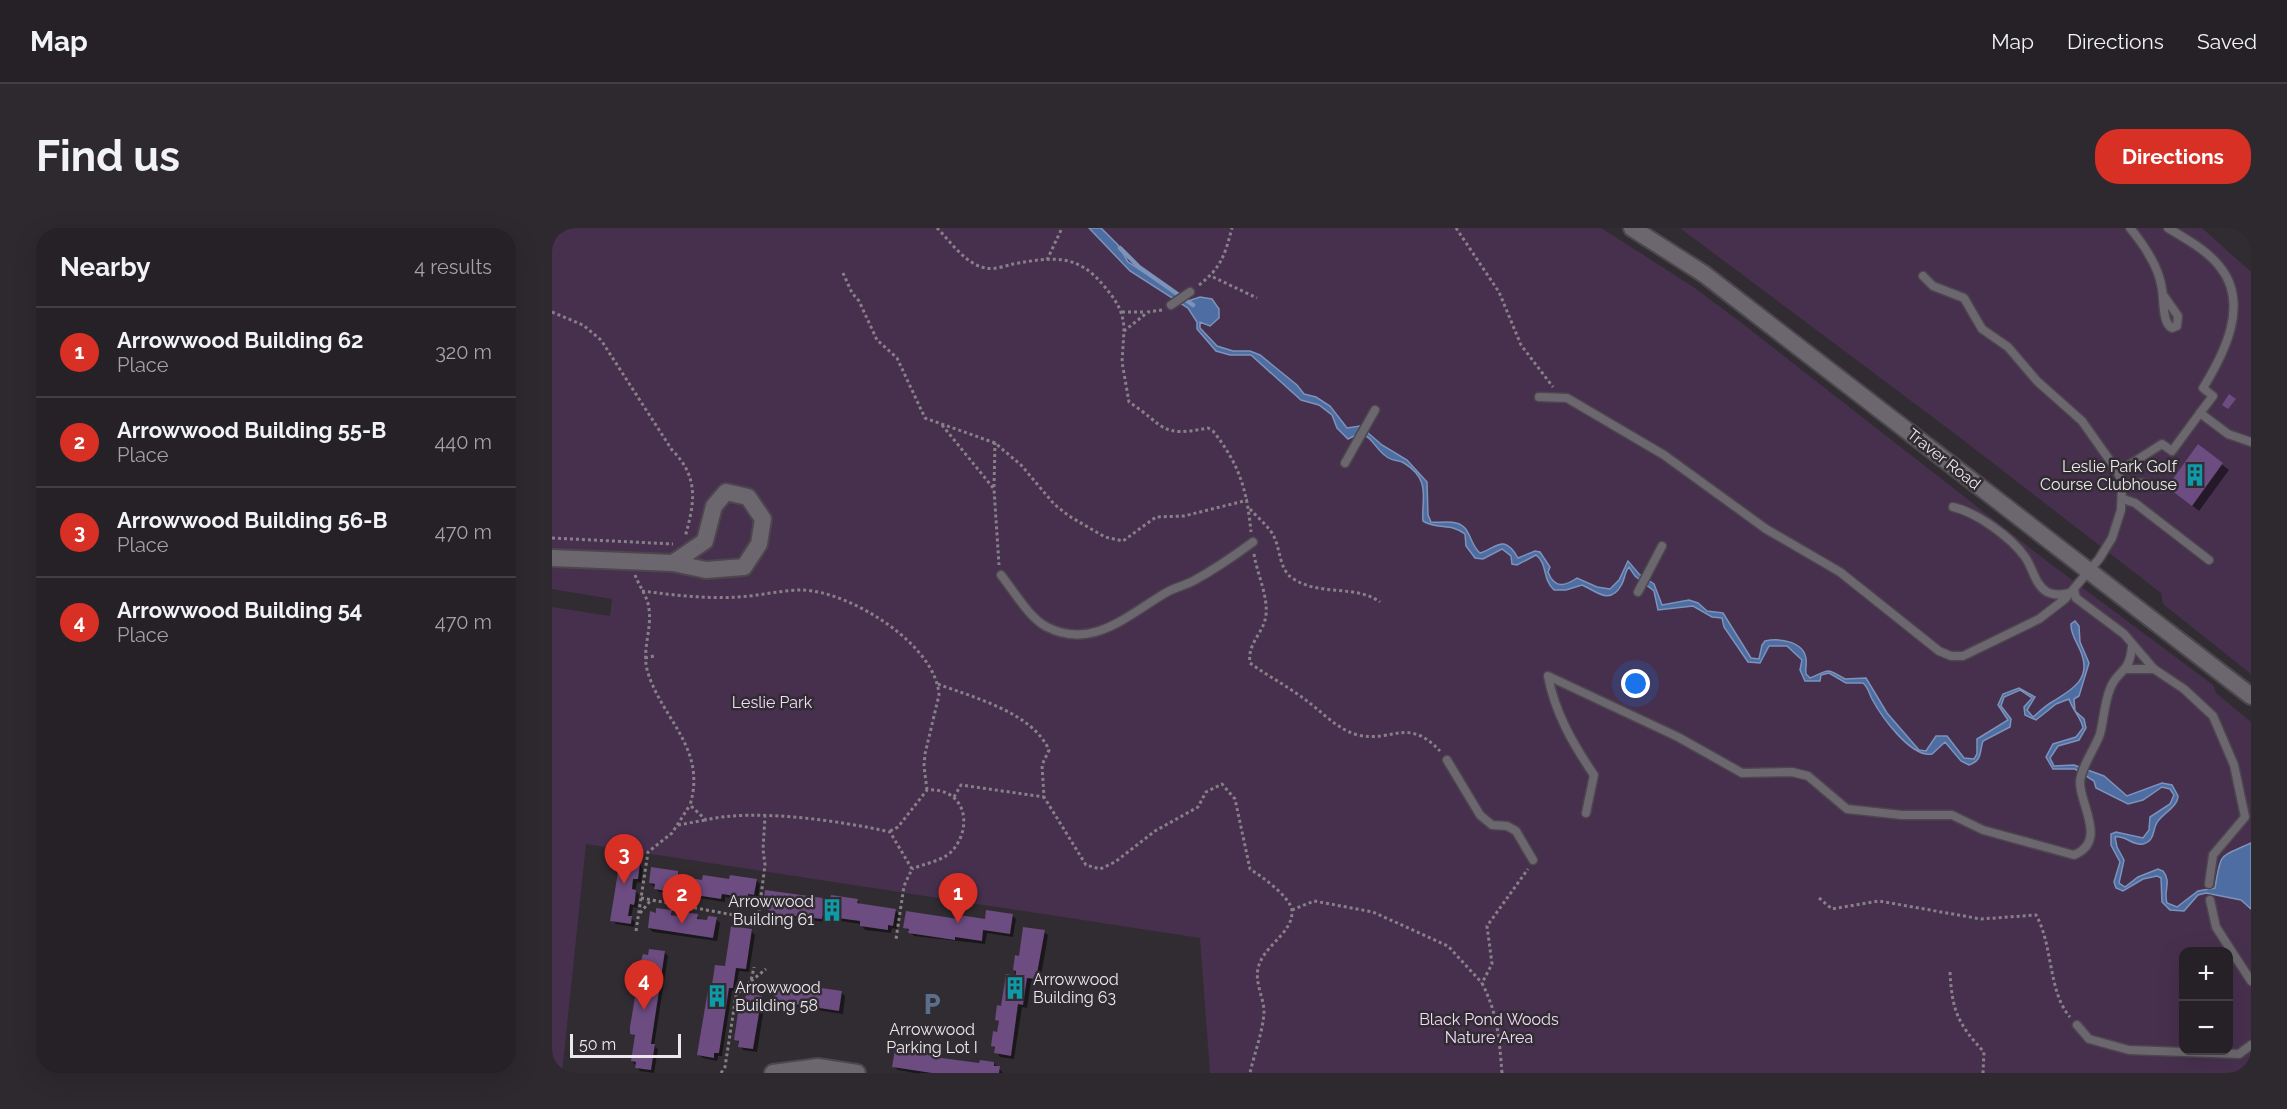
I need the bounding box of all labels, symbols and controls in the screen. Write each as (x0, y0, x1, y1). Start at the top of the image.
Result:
text: Map (30, 25, 88, 58)
text: Map (1991, 29, 2034, 54)
text: Directions (2067, 29, 2164, 54)
text: Saved (2197, 29, 2257, 54)
button: Directions (2095, 129, 2251, 184)
text: Find us (36, 132, 180, 181)
text: Nearby (60, 252, 150, 282)
text: 4 results (414, 255, 492, 279)
text: Arrowwood Building 62 (117, 327, 363, 353)
text: 1 (75, 340, 84, 364)
text: 320 m (435, 340, 492, 364)
text: Place (117, 353, 168, 377)
text: Arrowwood Building 55-B (117, 417, 386, 443)
street label: Traver Road (1904, 425, 1984, 494)
text: 2 (74, 430, 85, 454)
text: 440 m (434, 430, 492, 454)
text: Place (117, 443, 168, 467)
place label: Leslie Park Golf Course Clubhouse (2040, 457, 2178, 494)
building icon: Leslie Park Golf Course Clubhouse (2182, 462, 2208, 488)
text: Arrowwood Building 56-B (117, 507, 387, 533)
text: 3 (74, 520, 85, 544)
text: 470 m (435, 520, 492, 544)
text: Place (117, 533, 168, 557)
text: Arrowwood Building 54 (117, 597, 362, 623)
text: 4 (74, 610, 85, 634)
text: 470 m (435, 610, 492, 634)
text: Place (117, 623, 168, 647)
your location (1621, 669, 1650, 698)
park label: Leslie Park (732, 693, 813, 712)
pin: 3 (604, 834, 644, 884)
pin: 2 (662, 874, 702, 924)
pin: 1 (938, 874, 978, 923)
place label: Arrowwood Building 61 (728, 892, 814, 929)
building icon: Arrowwood Building 61 (819, 897, 845, 923)
map controls (2179, 947, 2233, 1055)
button: + (2179, 947, 2233, 1001)
pin: 4 (624, 960, 664, 1010)
place label: Arrowwood Building 63 (1033, 970, 1119, 1007)
building icon: Arrowwood Building 63 (1002, 975, 1028, 1001)
place label: Arrowwood Building 58 (735, 978, 821, 1015)
building icon: Arrowwood Building 58 (704, 983, 730, 1009)
parking icon: Arrowwood Parking Lot I (919, 991, 945, 1017)
button: − (2179, 1001, 2233, 1055)
park label: Black Pond Woods Nature Area (1419, 1010, 1559, 1047)
place label: Arrowwood Parking Lot I (886, 1020, 978, 1057)
scale bar (570, 1031, 681, 1058)
text: 50 m (579, 1035, 616, 1054)

